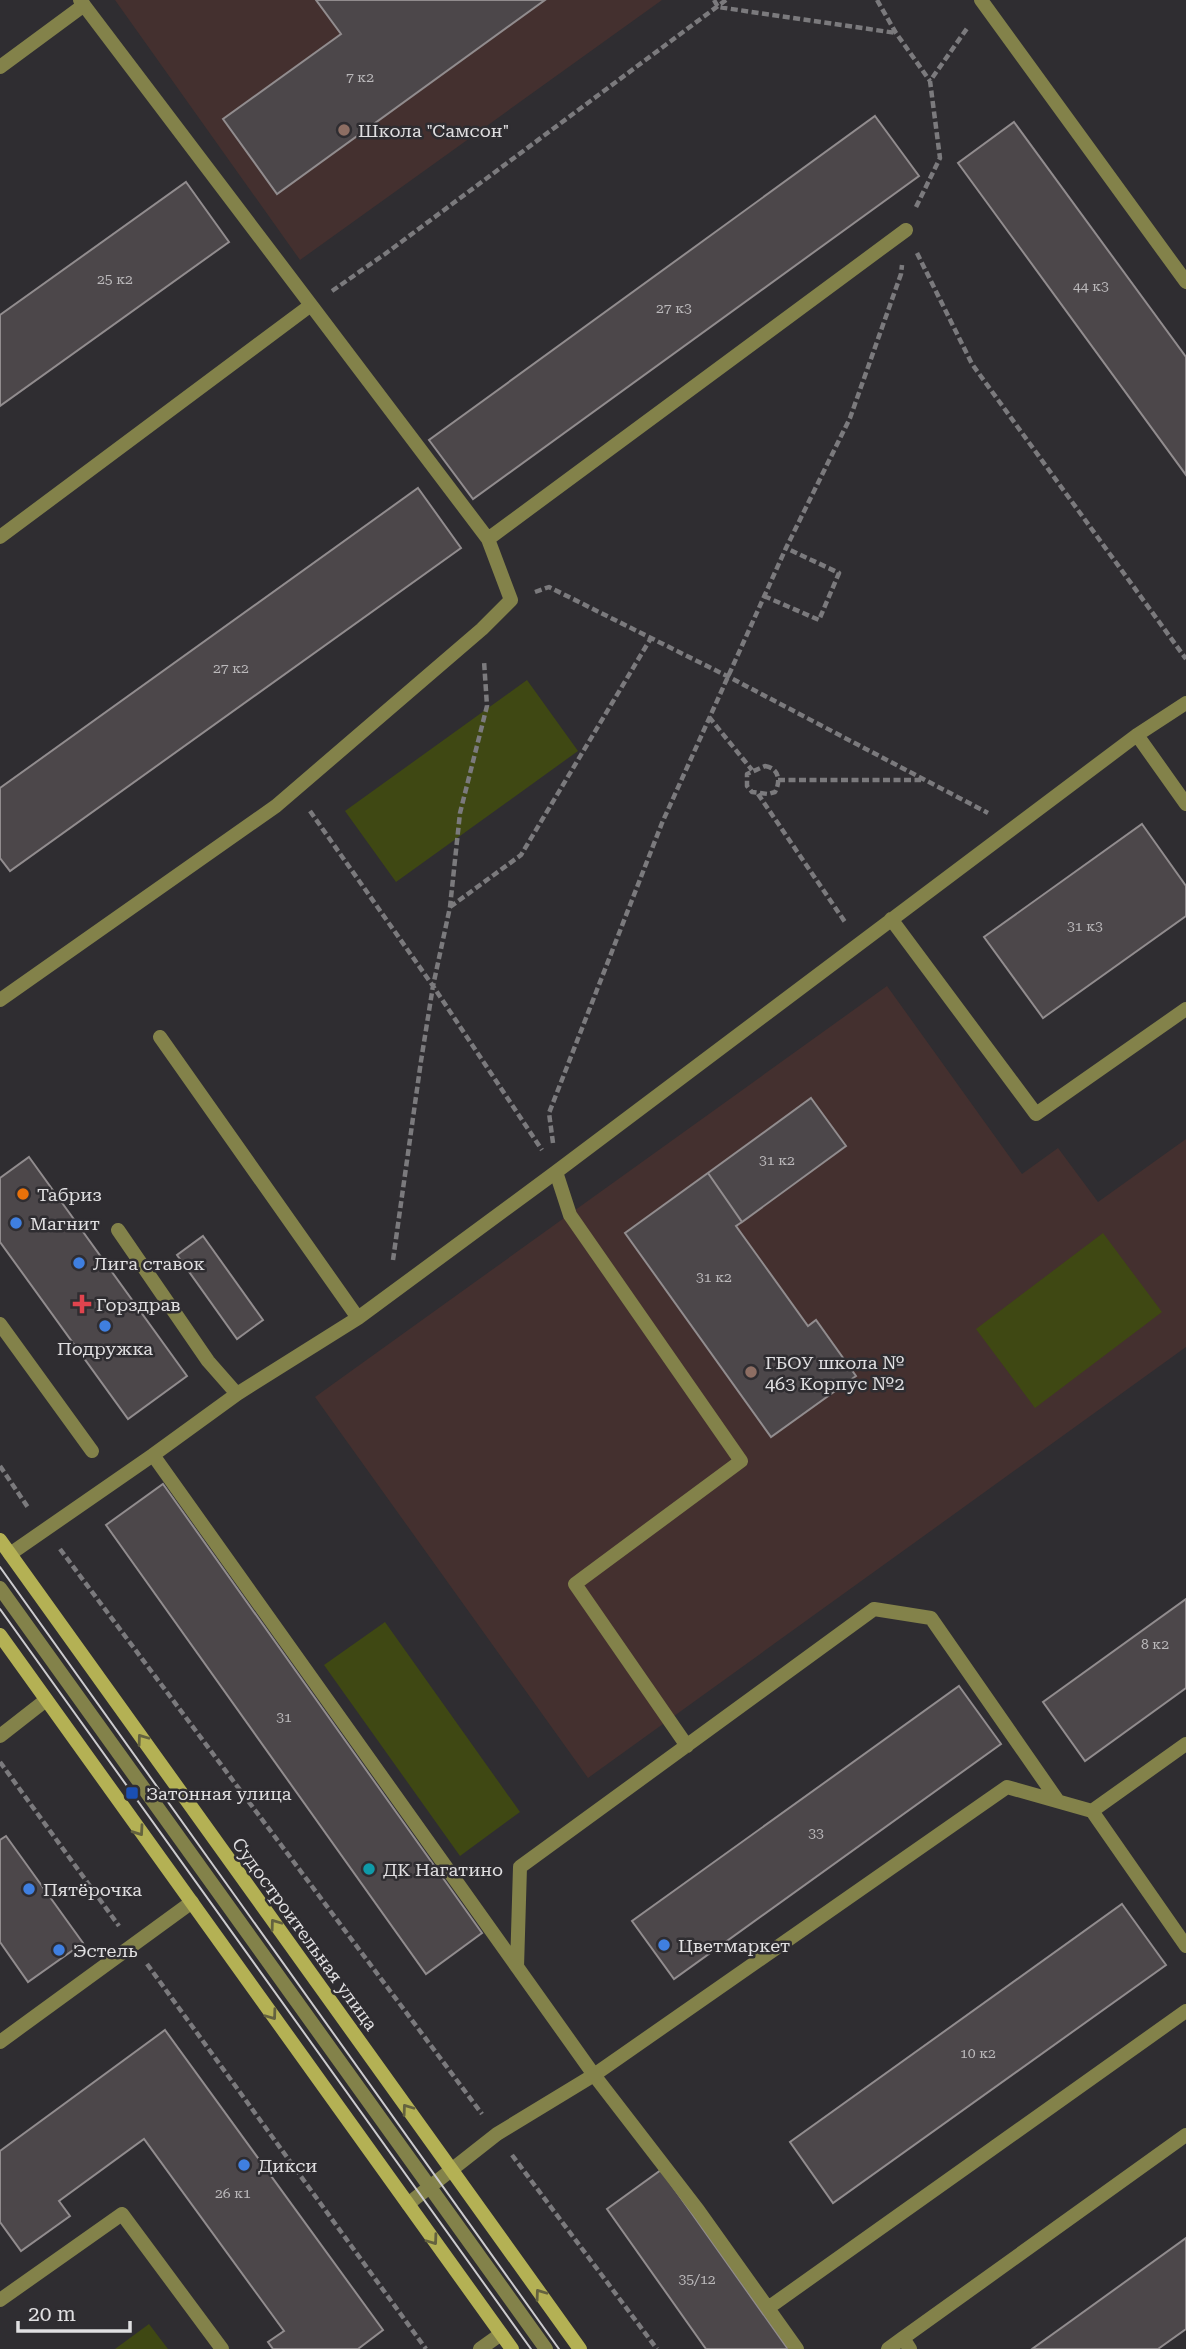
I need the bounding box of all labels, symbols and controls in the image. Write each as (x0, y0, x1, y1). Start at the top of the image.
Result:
house number: 7 к2 (346, 69, 374, 85)
place label: Школа "Самсон" (358, 120, 509, 141)
marker: Школа "Самсон" (336, 122, 352, 138)
house number: 25 к2 (97, 271, 133, 287)
house number: 44 к3 (1073, 278, 1109, 294)
house number: 27 к3 (656, 300, 692, 316)
house number: 27 к2 (213, 660, 249, 676)
house number: 31 к3 (1067, 918, 1103, 934)
house number: 31 к2 (759, 1152, 795, 1168)
place label: Табриз (37, 1184, 102, 1205)
marker: Табриз (15, 1186, 31, 1202)
place label: Магнит (30, 1213, 100, 1234)
marker: Магнит (8, 1215, 24, 1231)
place label: Лига ставок (93, 1253, 205, 1274)
marker: Лига ставок (71, 1255, 87, 1271)
house number: 31 к2 (696, 1269, 732, 1285)
place label: Горздрав (96, 1294, 181, 1315)
marker: Горздрав (74, 1296, 90, 1312)
marker: Подружка (97, 1318, 113, 1334)
place label: Подружка (57, 1338, 153, 1359)
place label: ГБОУ школа № 463 Корпус №2 (765, 1352, 905, 1394)
marker: ГБОУ школа № 463 Корпус №2 (743, 1364, 759, 1380)
house number: 8 к2 (1141, 1636, 1169, 1652)
house number: 31 (276, 1709, 292, 1725)
one-way arrow (138, 1734, 150, 1747)
place label: Затонная улица (146, 1783, 292, 1804)
marker: Затонная улица (124, 1785, 140, 1801)
one-way arrow (131, 1823, 143, 1835)
house number: 33 (808, 1825, 824, 1841)
street label: Судостроительная улица (228, 1834, 382, 2035)
place label: ДК Нагатино (383, 1859, 503, 1880)
marker: ДК Нагатино (361, 1861, 377, 1877)
place label: Пятёрочка (43, 1879, 142, 1900)
marker: Пятёрочка (21, 1881, 37, 1897)
one-way arrow (271, 1919, 283, 1932)
place label: Цветмаркет (678, 1935, 790, 1956)
marker: Цветмаркет (656, 1937, 672, 1953)
place label: Эстель (73, 1940, 138, 1961)
marker: Эстель (51, 1942, 67, 1958)
one-way arrow (264, 2007, 277, 2020)
house number: 10 к2 (960, 2045, 996, 2061)
one-way arrow (403, 2104, 415, 2117)
place label: Дикси (258, 2155, 317, 2176)
marker: Дикси (236, 2157, 252, 2173)
house number: 26 к1 (215, 2185, 251, 2201)
one-way arrow (425, 2232, 438, 2245)
house number: 35/12 (678, 2271, 716, 2287)
one-way arrow (536, 2289, 548, 2301)
scale bar (18, 2290, 130, 2334)
text: 20 m (28, 2302, 76, 2326)

